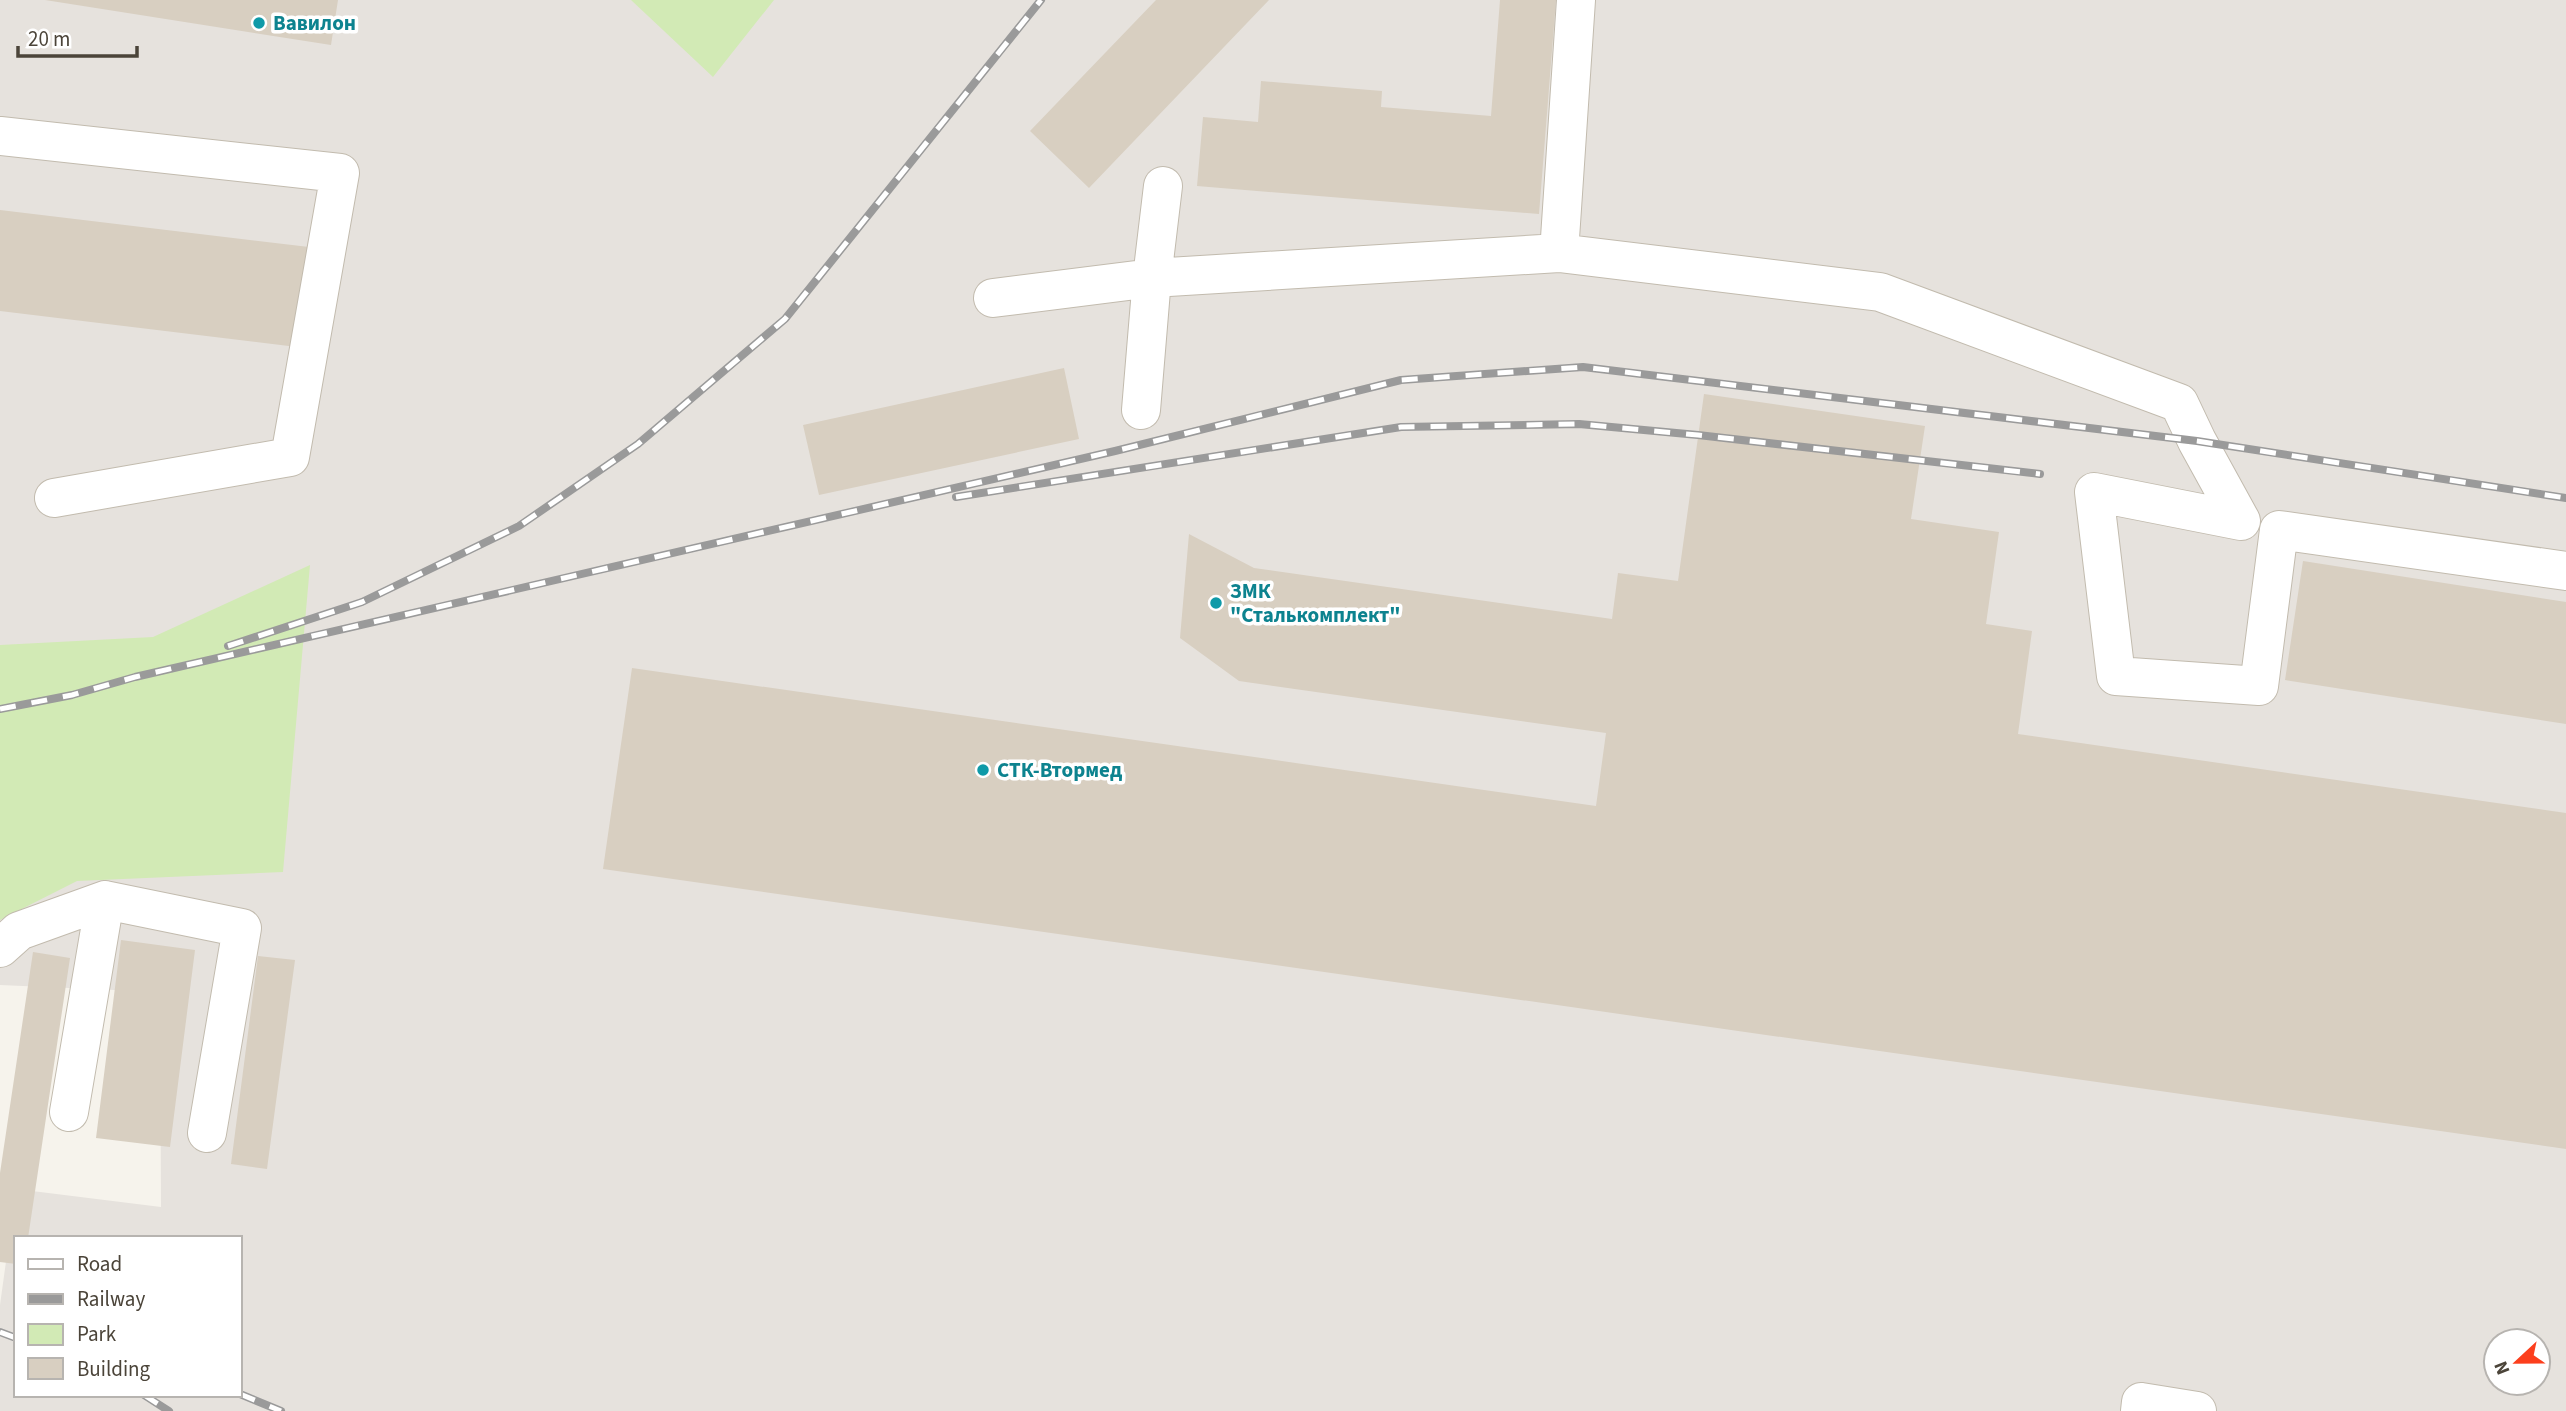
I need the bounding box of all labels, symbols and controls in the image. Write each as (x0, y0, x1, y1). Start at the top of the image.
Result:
place label: Вавилон (273, 8, 356, 38)
scale bar (18, 14, 136, 58)
marker: Вавилон (251, 15, 267, 31)
text: 20 m (28, 24, 70, 54)
place label: ЗМК "Сталькомплект" (1230, 576, 1401, 630)
marker: ЗМК "Сталькомплект" (1208, 595, 1224, 611)
place label: СТК-Втормед (997, 755, 1123, 785)
marker: СТК-Втормед (975, 762, 991, 778)
legend (14, 1236, 242, 1397)
text: Road (77, 1249, 122, 1279)
text: Railway (77, 1284, 145, 1314)
text: Park (77, 1319, 117, 1349)
north arrow (2482, 1327, 2552, 1397)
text: Building (77, 1354, 151, 1384)
text: N (2488, 1357, 2518, 1379)

